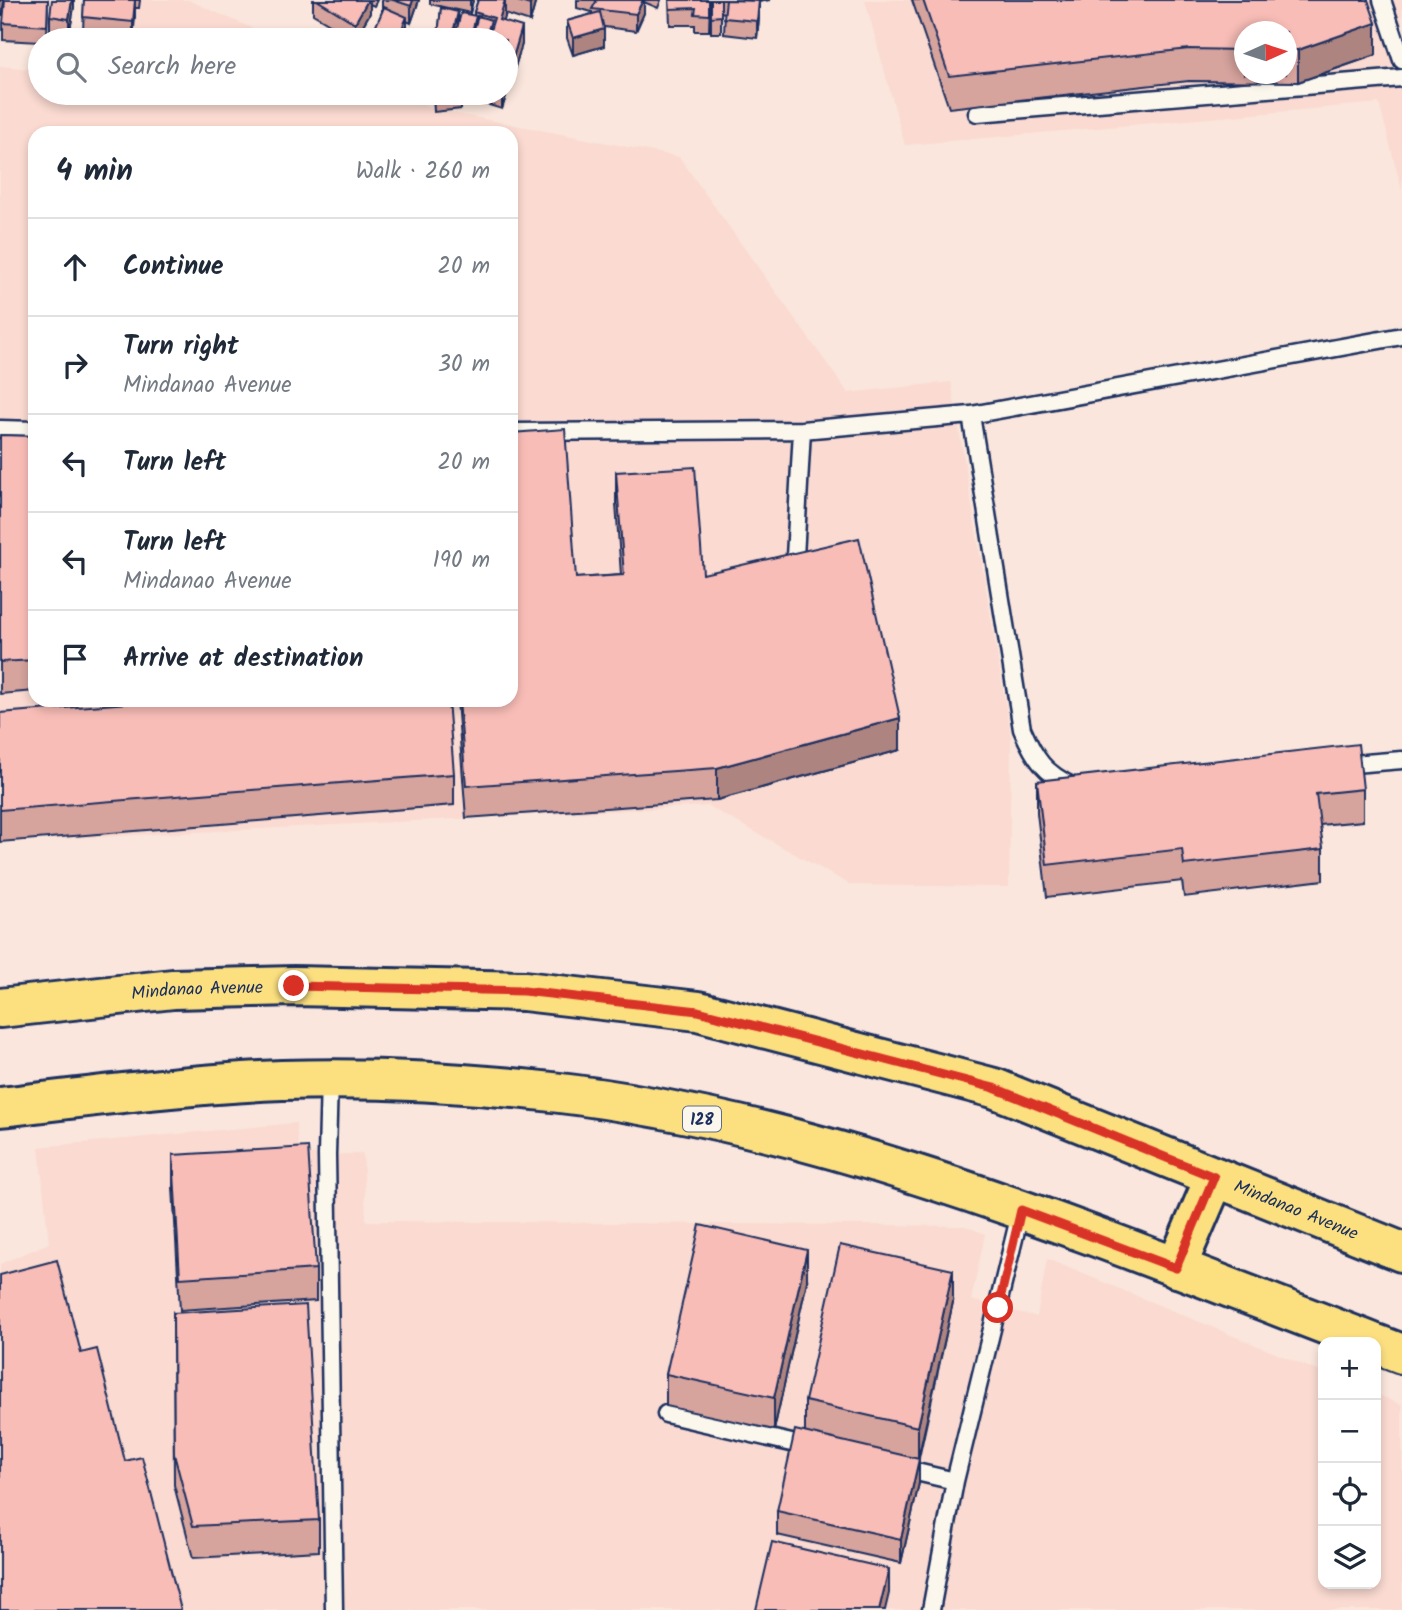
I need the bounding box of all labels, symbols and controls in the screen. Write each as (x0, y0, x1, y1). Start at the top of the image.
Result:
north arrow (1234, 21, 1297, 84)
search box (28, 28, 518, 105)
text: Search here (108, 46, 236, 88)
icon: search (52, 48, 90, 86)
text: 4 min (56, 148, 133, 196)
text: Walk · 260 m (356, 154, 490, 190)
text: Continue (123, 246, 224, 288)
icon: ahead (56, 248, 94, 286)
text: 20 m (438, 249, 490, 285)
text: Turn right (123, 326, 239, 368)
icon: right (56, 346, 94, 384)
text: 30 m (438, 347, 490, 383)
text: Mindanao Avenue (123, 368, 292, 404)
text: Turn left (123, 442, 226, 484)
icon: left (56, 444, 94, 482)
text: 20 m (438, 445, 490, 481)
text: Turn left (123, 522, 226, 564)
icon: left (56, 542, 94, 580)
text: 190 m (433, 543, 490, 579)
text: Mindanao Avenue (123, 564, 292, 600)
text: Arrive at destination (123, 638, 363, 680)
icon: arrive (56, 640, 94, 678)
route end (278, 970, 309, 1001)
street label: Mindanao Avenue (130, 974, 263, 1009)
road number: 128 (683, 1106, 721, 1132)
street label: Mindanao Avenue (1229, 1173, 1362, 1249)
route start (982, 1292, 1013, 1323)
map controls (1318, 1337, 1381, 1589)
button: + (1318, 1337, 1381, 1400)
button: − (1318, 1400, 1381, 1463)
button: locate (1318, 1463, 1381, 1526)
button: layers (1318, 1526, 1381, 1589)

